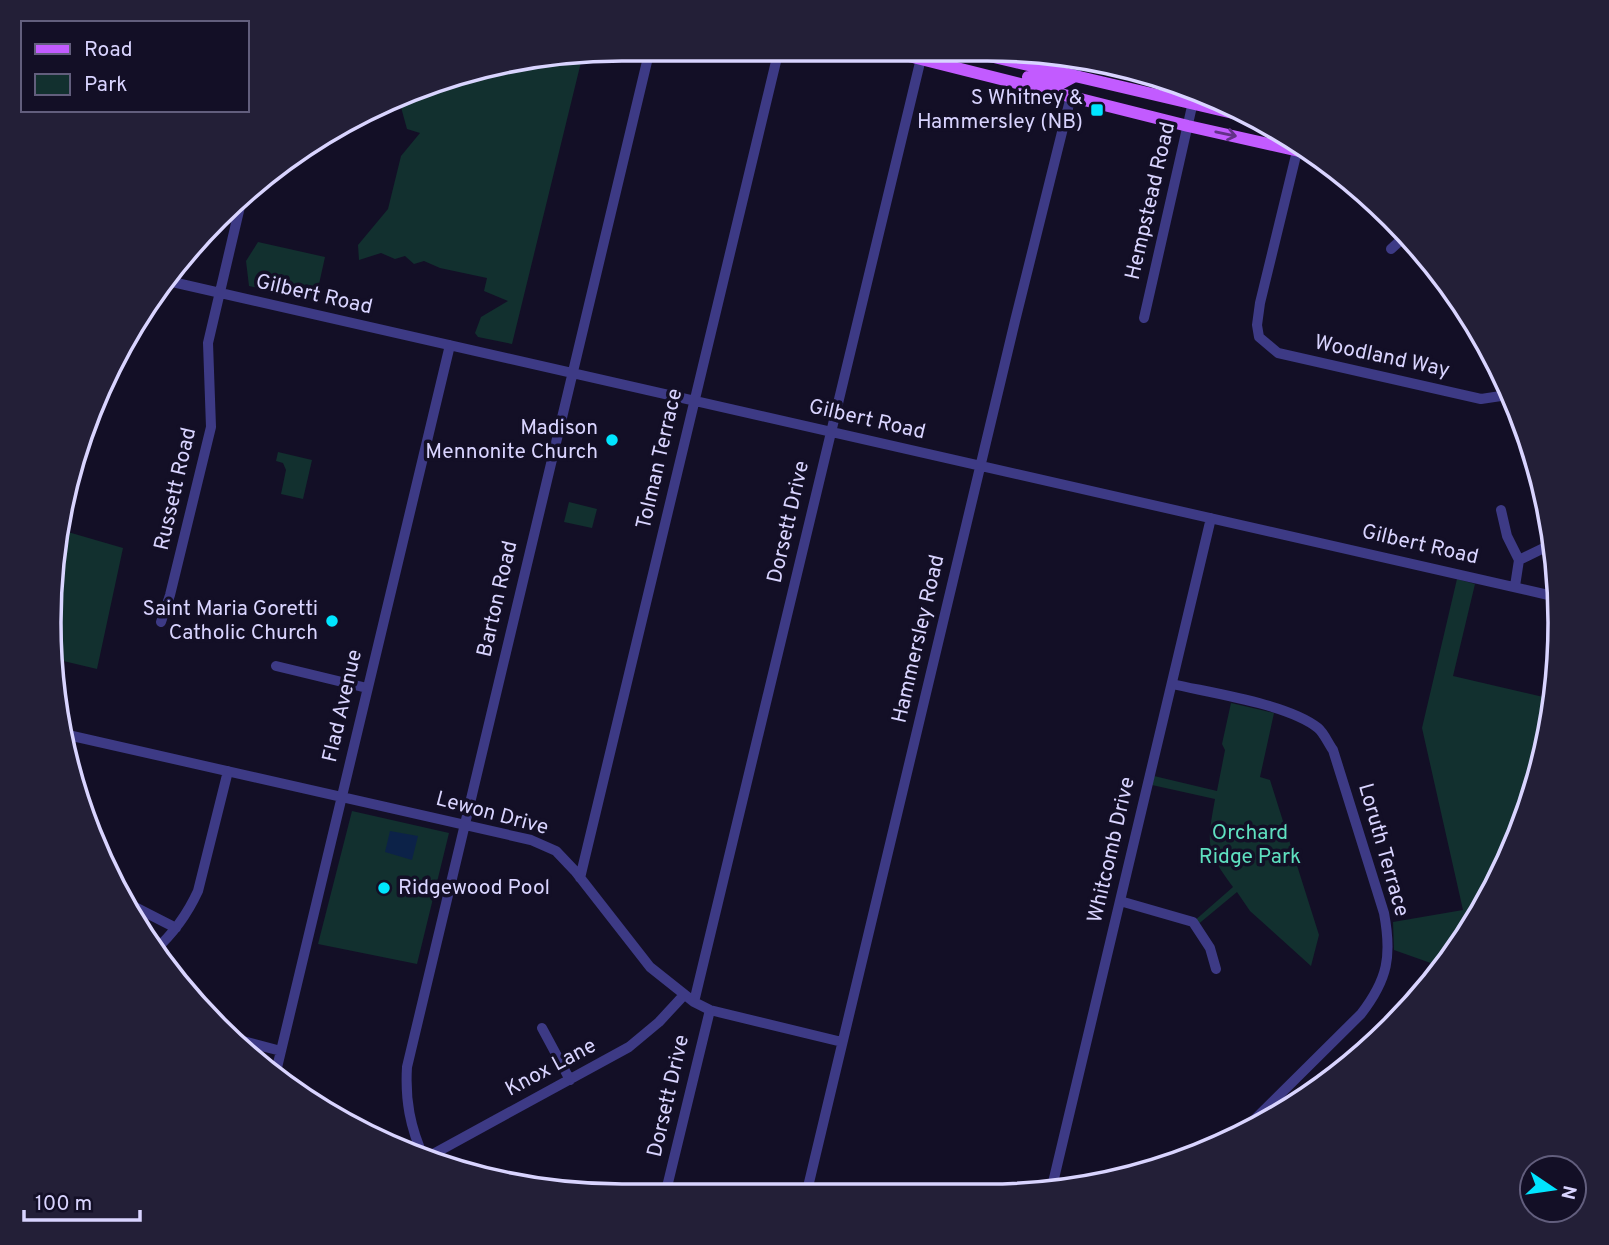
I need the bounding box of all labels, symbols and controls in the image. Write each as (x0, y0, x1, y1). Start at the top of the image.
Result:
legend (21, 21, 248, 112)
text: Road (84, 37, 133, 64)
text: Park (84, 72, 127, 99)
place label: S Whitney & Hammersley (NB) (917, 85, 1083, 136)
marker: S Whitney & Hammersley (NB) (1089, 102, 1105, 118)
street label: Hempstead Road (1120, 119, 1182, 283)
one-way arrow (1214, 128, 1237, 142)
street label: Gilbert Road (253, 268, 375, 322)
street label: Woodland Way (1312, 329, 1452, 385)
street label: Tolman Terrace (631, 386, 689, 532)
street label: Gilbert Road (806, 393, 928, 447)
place label: Madison Mennonite Church (425, 415, 598, 466)
street label: Russett Road (149, 425, 203, 553)
marker: Madison Mennonite Church (604, 432, 620, 448)
street label: Dorsett Drive (762, 458, 816, 586)
street label: Gilbert Road (1359, 518, 1481, 572)
street label: Barton Road (472, 538, 524, 660)
street label: Hammersley Road (887, 552, 951, 726)
place label: Saint Maria Goretti Catholic Church (142, 596, 318, 647)
marker: Saint Maria Goretti Catholic Church (324, 613, 340, 629)
street label: Flad Avenue (317, 647, 369, 765)
street label: Whitcomb Drive (1082, 774, 1142, 926)
street label: Loruth Terrace (1351, 780, 1415, 920)
street label: Lewon Drive (433, 786, 551, 842)
park label: Orchard Ridge Park (1199, 820, 1301, 871)
place label: Ridgewood Pool (398, 875, 550, 902)
marker: Ridgewood Pool (376, 880, 392, 896)
street label: Dorsett Drive (642, 1032, 696, 1160)
street label: Knox Lane (501, 1033, 601, 1103)
north arrow (1518, 1154, 1588, 1224)
scale bar (24, 1178, 140, 1222)
text: N (1554, 1183, 1581, 1202)
text: 100 m (35, 1191, 92, 1218)

